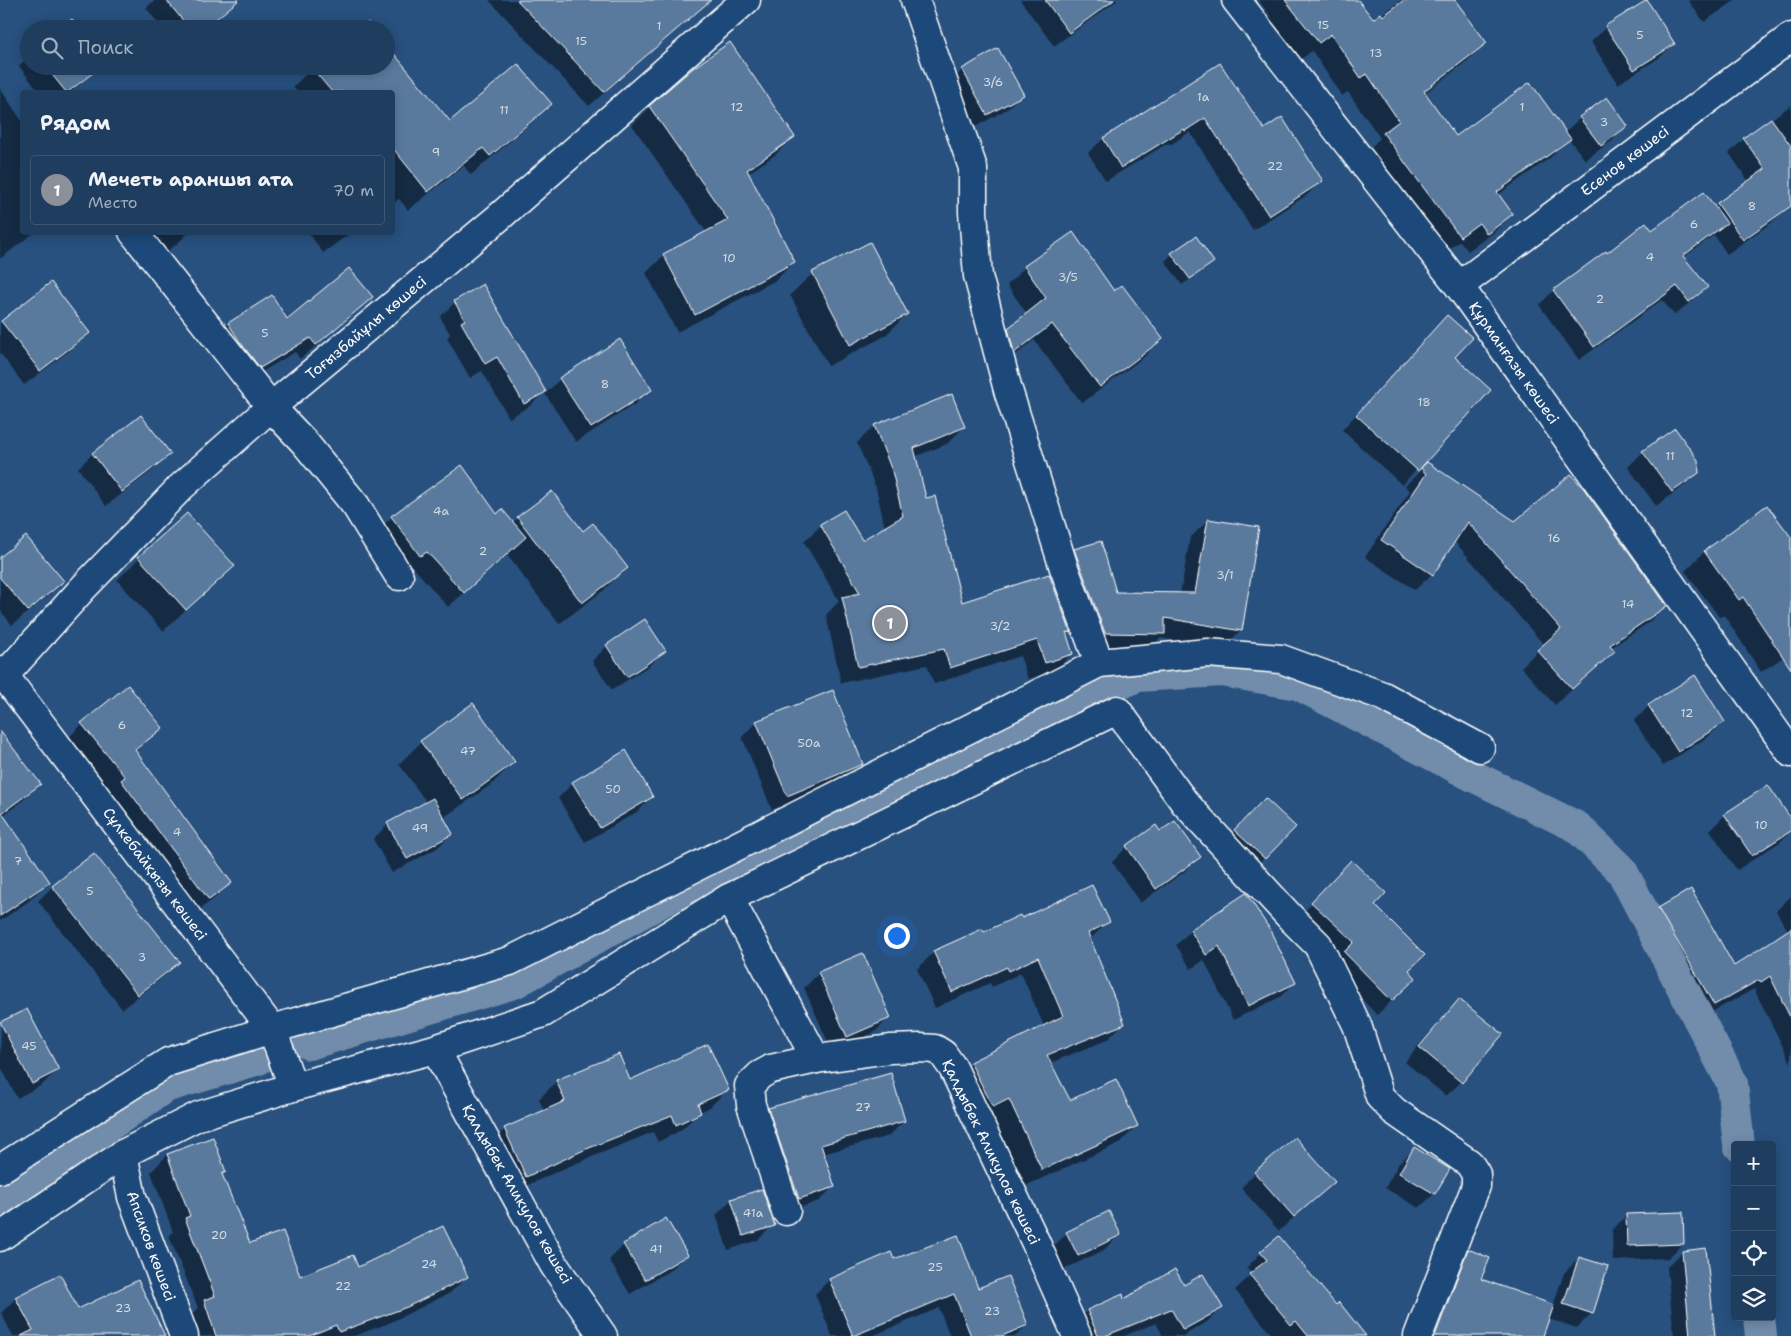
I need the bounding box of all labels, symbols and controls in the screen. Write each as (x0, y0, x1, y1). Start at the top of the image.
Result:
house number: 15 (1317, 17, 1329, 33)
house number: 1 (656, 18, 662, 34)
search box (20, 20, 395, 75)
house number: 5 (1636, 27, 1644, 43)
house number: 15 (575, 33, 587, 49)
icon: search (38, 34, 66, 62)
text: Поиск (78, 35, 133, 60)
house number: 13 (1370, 45, 1382, 61)
house number: 3/6 (983, 74, 1003, 90)
house number: 1а (1197, 89, 1210, 105)
house number: 12 (731, 99, 743, 115)
house number: 1 (1519, 99, 1525, 115)
house number: 11 (499, 102, 509, 118)
text: Рядом (40, 109, 110, 137)
house number: 3 (1600, 114, 1608, 130)
street label: Есенов көшесі (1577, 121, 1673, 201)
house number: 9 (432, 144, 440, 160)
house number: 22 (1267, 158, 1283, 174)
text: Мечеть араншы ата (88, 167, 293, 192)
text: 1 (53, 180, 61, 201)
text: 70 m (333, 180, 374, 201)
text: Место (88, 192, 138, 213)
house number: 8 (1748, 198, 1756, 214)
house number: 6 (1690, 216, 1698, 232)
house number: 4 (1646, 249, 1654, 265)
house number: 10 (722, 250, 736, 266)
house number: 3/5 (1058, 269, 1078, 285)
street label: Тоғызбайұлы көшесі (301, 272, 431, 384)
house number: 2 (1596, 291, 1604, 307)
street label: Құрманғазы көшесі (1464, 298, 1564, 428)
house number: 5 (261, 325, 269, 341)
house number: 8 (601, 376, 609, 392)
house number: 18 (1417, 394, 1431, 410)
house number: 11 (1665, 448, 1675, 464)
house number: 4а (433, 503, 449, 519)
house number: 16 (1547, 530, 1561, 546)
house number: 2 (479, 543, 487, 559)
house number: 3/1 (1216, 567, 1234, 583)
house number: 14 (1622, 596, 1634, 612)
pin: 1 (874, 604, 906, 642)
house number: 3/2 (990, 618, 1010, 634)
house number: 12 (1681, 705, 1693, 721)
house number: 6 (118, 717, 126, 733)
house number: 50а (797, 735, 821, 751)
house number: 47 (460, 743, 476, 759)
house number: 50 (605, 781, 621, 797)
street label: Сұлкебайқызы көшесі (98, 803, 212, 945)
house number: 10 (1754, 817, 1768, 833)
house number: 49 (412, 820, 428, 836)
house number: 4 (173, 824, 181, 840)
house number: 7 (14, 853, 22, 869)
house number: 5 (86, 883, 94, 899)
your location (884, 923, 910, 949)
house number: 3 (138, 949, 146, 965)
house number: 45 (21, 1038, 37, 1054)
street label: Қалдыбек Аликулов көшесі (937, 1056, 1045, 1248)
house number: 27 (855, 1099, 871, 1115)
street label: Қалдыбек Аликулов көшесі (457, 1101, 577, 1287)
map controls (1731, 1141, 1776, 1321)
button: + (1731, 1141, 1776, 1186)
button: − (1731, 1186, 1776, 1231)
street label: Апсиков көшесі (122, 1188, 180, 1304)
house number: 41а (743, 1205, 764, 1221)
house number: 20 (211, 1227, 227, 1243)
button: locate (1731, 1231, 1776, 1276)
house number: 41 (650, 1241, 662, 1257)
house number: 24 (421, 1256, 437, 1272)
house number: 25 (927, 1259, 943, 1275)
button: layers (1731, 1276, 1776, 1321)
house number: 22 (335, 1278, 351, 1294)
house number: 23 (115, 1300, 131, 1316)
house number: 23 (984, 1303, 1000, 1319)

